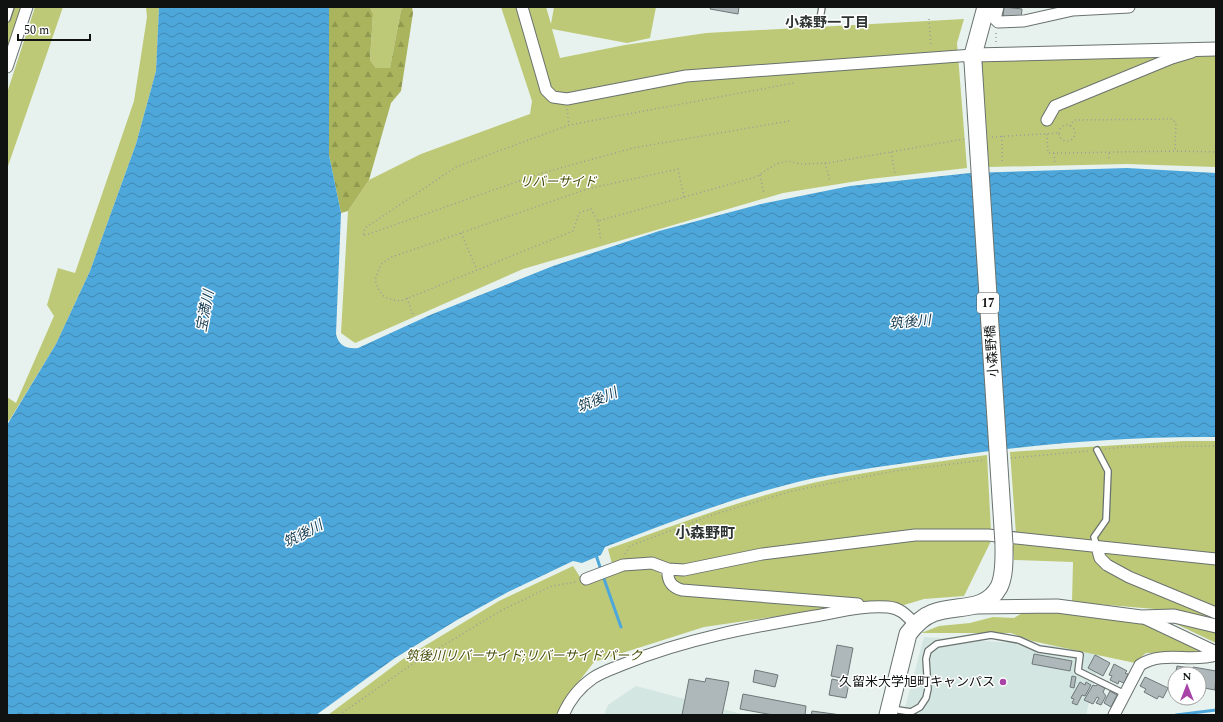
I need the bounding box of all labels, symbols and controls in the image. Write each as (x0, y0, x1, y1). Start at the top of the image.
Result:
district label: 小森野一丁目 (785, 12, 869, 33)
scale bar (18, 16, 90, 42)
text: 50 m (24, 21, 49, 40)
park label: リバーサイド (519, 172, 598, 192)
water label: 宝満川 (191, 286, 220, 334)
road number: 17 (977, 293, 999, 313)
water label: 筑後川 (888, 310, 934, 334)
street label: 小森野橋 (980, 324, 1004, 378)
water label: 筑後川 (574, 381, 622, 418)
water label: 筑後川 (280, 514, 328, 553)
district label: 小森野町 (675, 522, 735, 545)
park label: 筑後川リバーサイド;リバーサイドパーク (406, 646, 643, 666)
north arrow (1167, 666, 1207, 706)
text: N (1183, 668, 1192, 685)
place label: 久留米大学旭町キャンパス (839, 672, 995, 692)
marker: 久留米大学旭町キャンパス (998, 677, 1008, 687)

